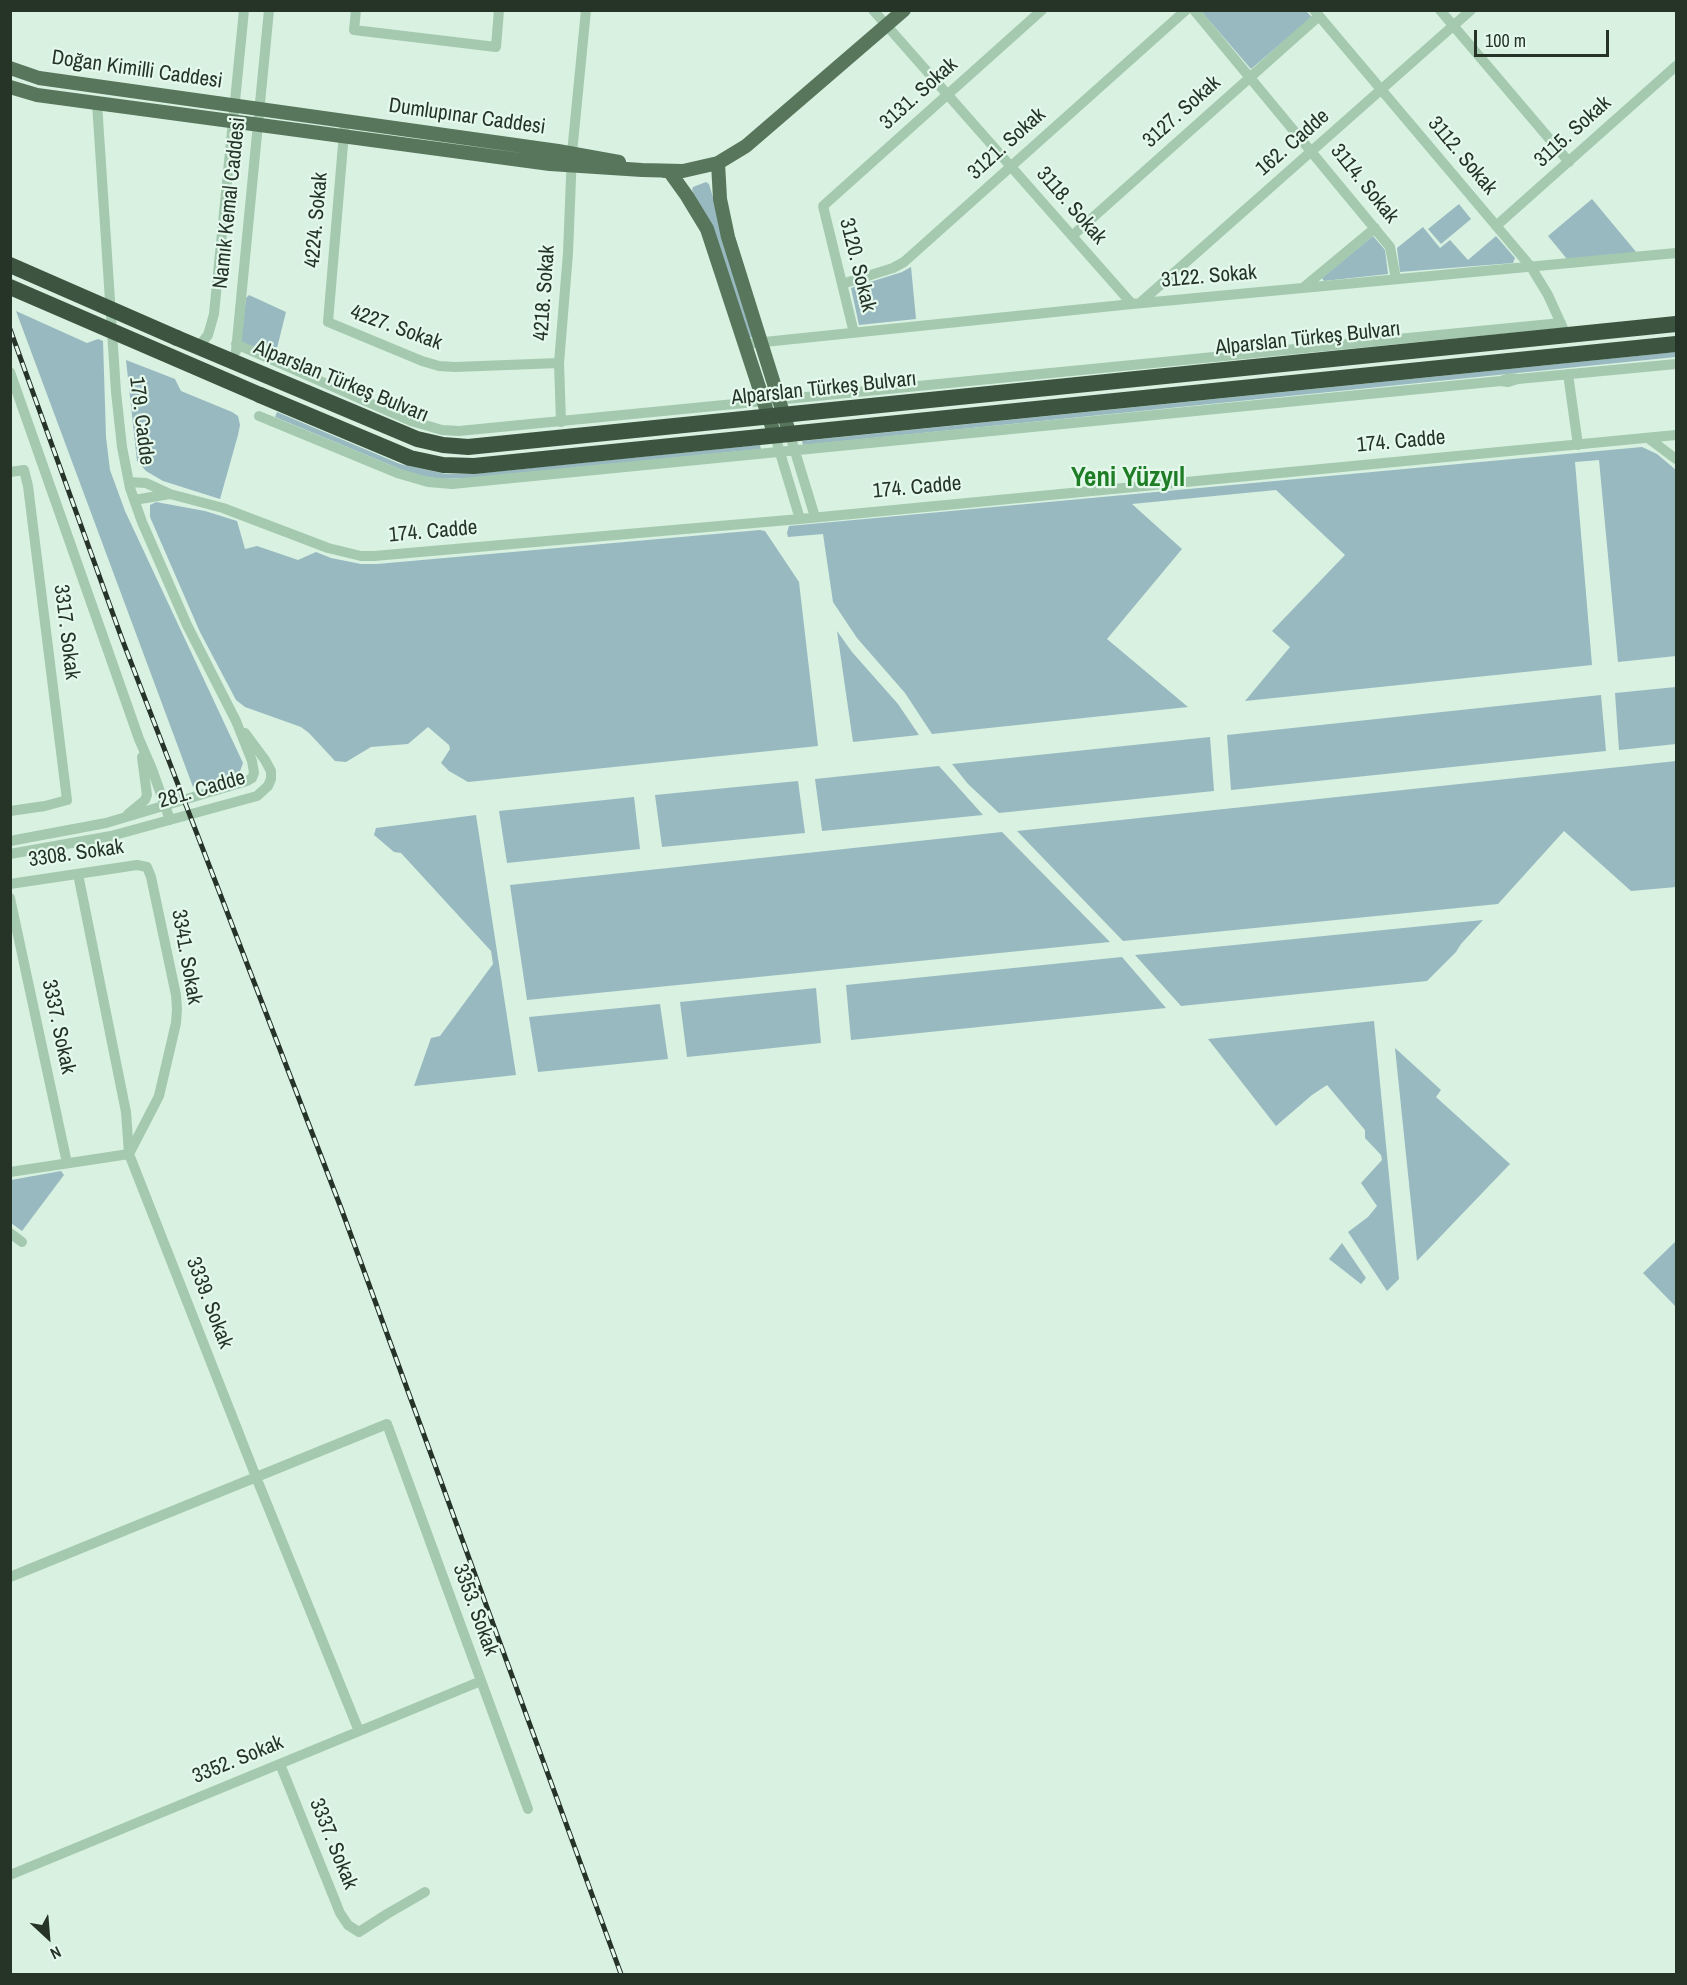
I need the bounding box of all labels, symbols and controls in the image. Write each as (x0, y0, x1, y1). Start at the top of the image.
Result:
scale bar (1477, 18, 1612, 56)
text: 100 m (1485, 28, 1526, 53)
street label: Doğan Kimilli Caddesi (50, 46, 224, 94)
street label: 3131. Sokak (875, 53, 963, 135)
street label: 3127. Sokak (1138, 71, 1226, 153)
street label: 3115. Sokak (1529, 91, 1617, 173)
street label: Dumlupınar Caddesi (387, 94, 547, 140)
street label: 3121. Sokak (963, 103, 1051, 185)
street label: 162. Cadde (1251, 104, 1335, 182)
street label: 3112. Sokak (1422, 112, 1502, 200)
street label: Namık Kemal Caddesi (208, 116, 252, 290)
street label: 3114. Sokak (1324, 139, 1404, 229)
street label: 3118. Sokak (1030, 162, 1112, 250)
street label: 4224. Sokak (300, 171, 334, 269)
street label: 3120. Sokak (833, 216, 881, 314)
street label: 4218. Sokak (529, 244, 561, 342)
street label: 3122. Sokak (1160, 260, 1258, 294)
street label: 4227. Sokak (347, 300, 445, 356)
street label: Alparslan Türkeş Bulvarı (1214, 317, 1402, 361)
street label: Alparslan Türkeş Bulvarı (250, 335, 432, 429)
street label: Alparslan Türkeş Bulvarı (730, 367, 918, 411)
street label: 179. Cadde (123, 375, 159, 467)
street label: 174. Cadde (1356, 426, 1446, 458)
district label: Yeni Yüzyıl (1071, 463, 1185, 495)
street label: 174. Cadde (872, 472, 962, 504)
street label: 174. Cadde (388, 516, 478, 548)
street label: 3317. Sokak (48, 583, 84, 681)
street label: 281. Cadde (156, 766, 248, 814)
street label: 3308. Sokak (27, 835, 125, 873)
street label: 3341. Sokak (165, 908, 207, 1006)
street label: 3337. Sokak (36, 978, 80, 1076)
street label: 3339. Sokak (180, 1254, 238, 1352)
street label: 3353. Sokak (447, 1561, 503, 1659)
street label: 3352. Sokak (189, 1730, 287, 1790)
street label: 3337. Sokak (303, 1795, 363, 1893)
north arrow (18, 1907, 78, 1967)
text: N (47, 1941, 65, 1965)

